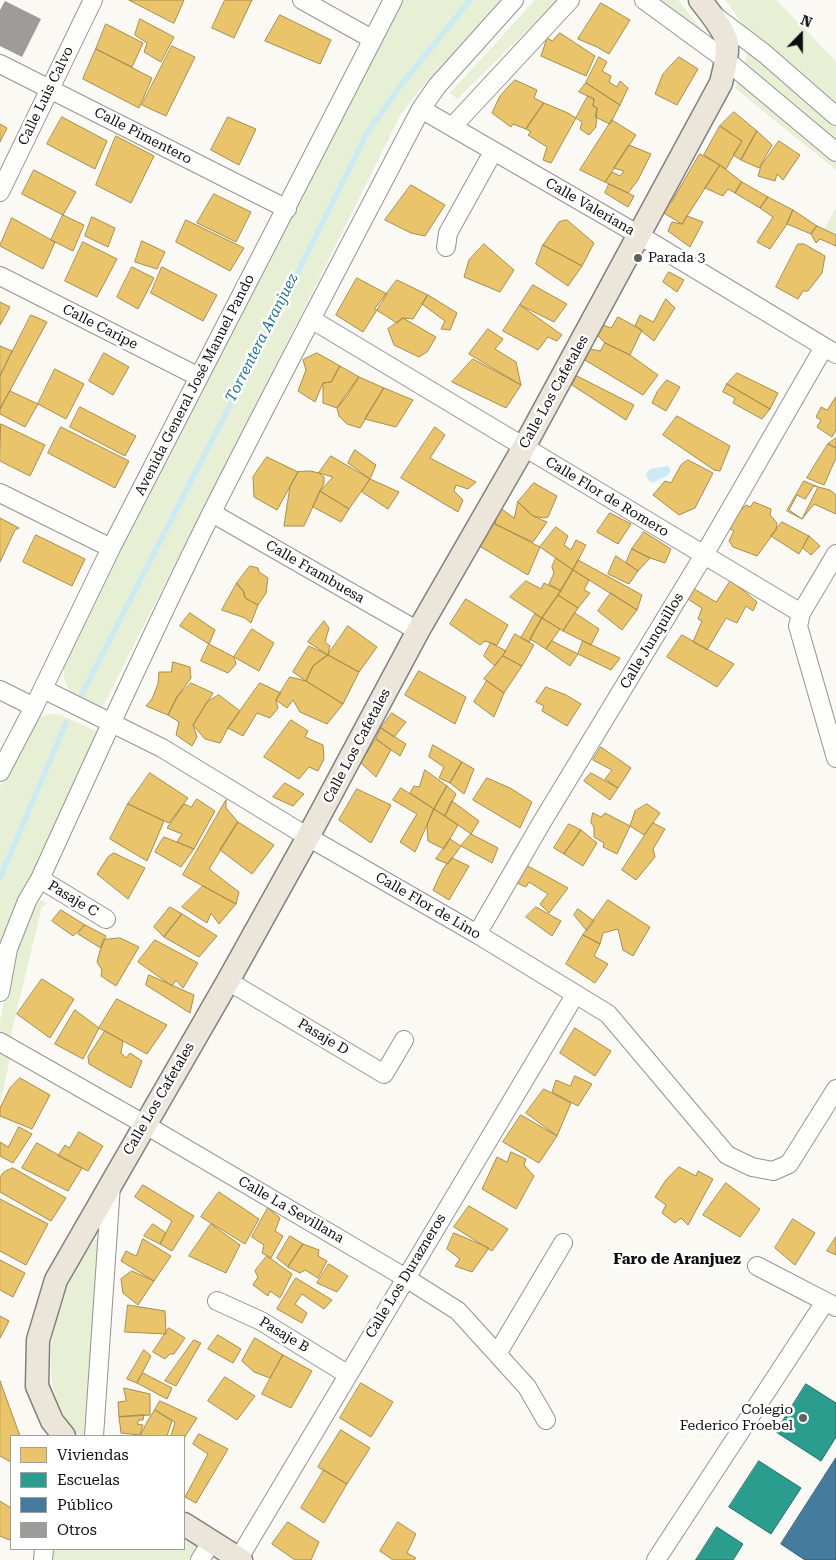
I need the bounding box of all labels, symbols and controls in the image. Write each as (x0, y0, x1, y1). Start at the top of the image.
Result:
north arrow (776, 10, 826, 60)
text: N (799, 12, 815, 31)
street label: Calle Luis Calvo (15, 44, 77, 148)
street label: Calle Pimentero (91, 104, 195, 168)
street label: Calle Valeriana (542, 175, 638, 239)
place label: Parada 3 (648, 250, 705, 266)
marker: Parada 3 (632, 252, 644, 264)
water label: Torrentera Aranjuez (222, 271, 302, 405)
street label: Avenida General José Manuel Pando (132, 272, 258, 498)
street label: Calle Caripe (60, 301, 140, 353)
street label: Calle Los Cafetales (516, 332, 592, 452)
street label: Calle Flor de Romero (542, 453, 672, 541)
street label: Calle Frambuesa (263, 537, 367, 607)
street label: Calle Junquillos (617, 590, 687, 692)
street label: Calle Los Cafetales (320, 686, 394, 806)
street label: Calle Flor de Lino (372, 869, 484, 943)
street label: Pasaje C (45, 877, 101, 921)
street label: Pasaje D (294, 1015, 352, 1059)
street label: Calle Los Cafetales (120, 1040, 198, 1158)
street label: Calle La Sevillana (235, 1173, 347, 1247)
street label: Calle Los Durazneros (362, 1211, 450, 1341)
district label: Faro de Aranjuez (613, 1251, 741, 1269)
street label: Pasaje B (256, 1314, 312, 1356)
place label: Colegio Federico Froebel (680, 1402, 793, 1434)
marker: Colegio Federico Froebel (797, 1412, 809, 1424)
legend (10, 1435, 185, 1550)
text: Viviendas (57, 1446, 129, 1464)
text: Escuelas (57, 1471, 120, 1489)
text: Público (57, 1496, 113, 1514)
text: Otros (57, 1521, 97, 1539)

